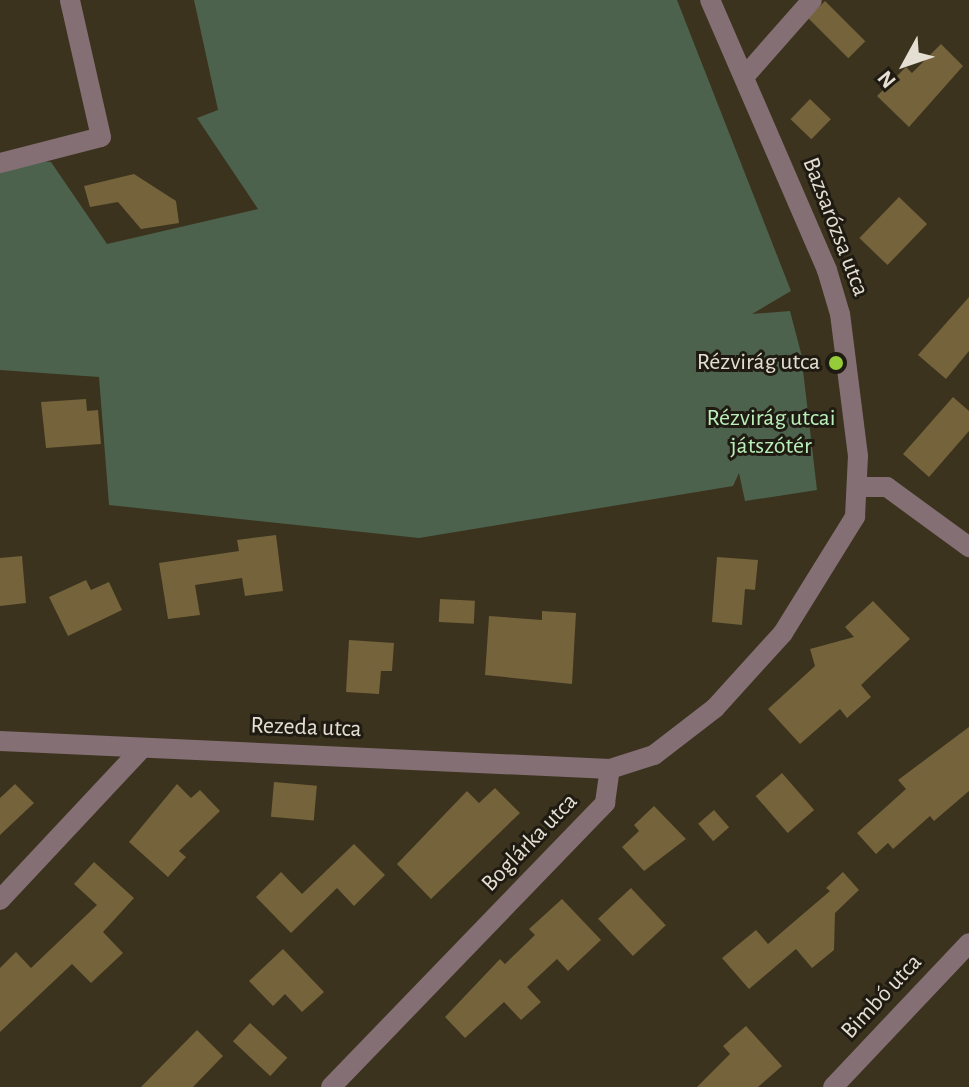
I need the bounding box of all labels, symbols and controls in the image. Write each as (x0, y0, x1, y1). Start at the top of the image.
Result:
north arrow (865, 24, 945, 104)
text: N (873, 67, 900, 92)
street label: Bazsarózsa utca (795, 154, 875, 300)
place label: Rézvirág utca (697, 349, 820, 377)
marker: Rézvirág utca (827, 354, 845, 372)
park label: Rézvirág utcai játszótér (706, 405, 836, 461)
street label: Rezeda utca (250, 712, 362, 744)
street label: Boglárka utca (476, 788, 584, 898)
street label: Bimbó utca (835, 949, 929, 1045)

